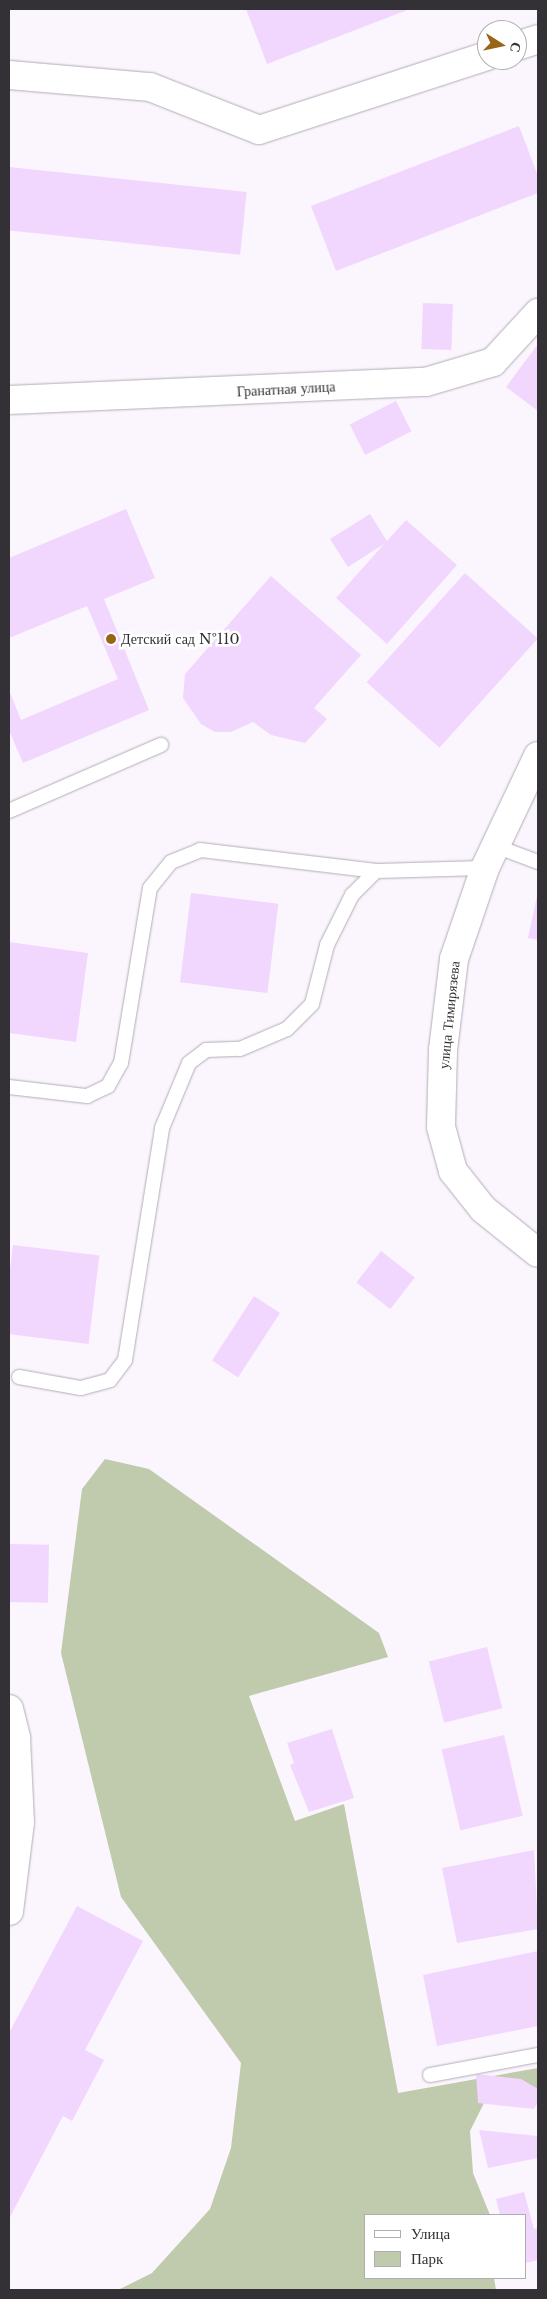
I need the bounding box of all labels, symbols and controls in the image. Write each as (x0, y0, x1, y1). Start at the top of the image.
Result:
north arrow (477, 20, 527, 70)
text: С (506, 41, 526, 54)
street label: Гранатная улица (236, 378, 336, 400)
place label: Детский сад №110 (121, 631, 239, 647)
marker: Детский сад №110 (105, 633, 117, 645)
street label: улица Тимирязева (435, 960, 463, 1070)
legend (364, 2214, 527, 2279)
text: Улица (411, 2224, 450, 2243)
text: Парк (411, 2249, 443, 2268)

